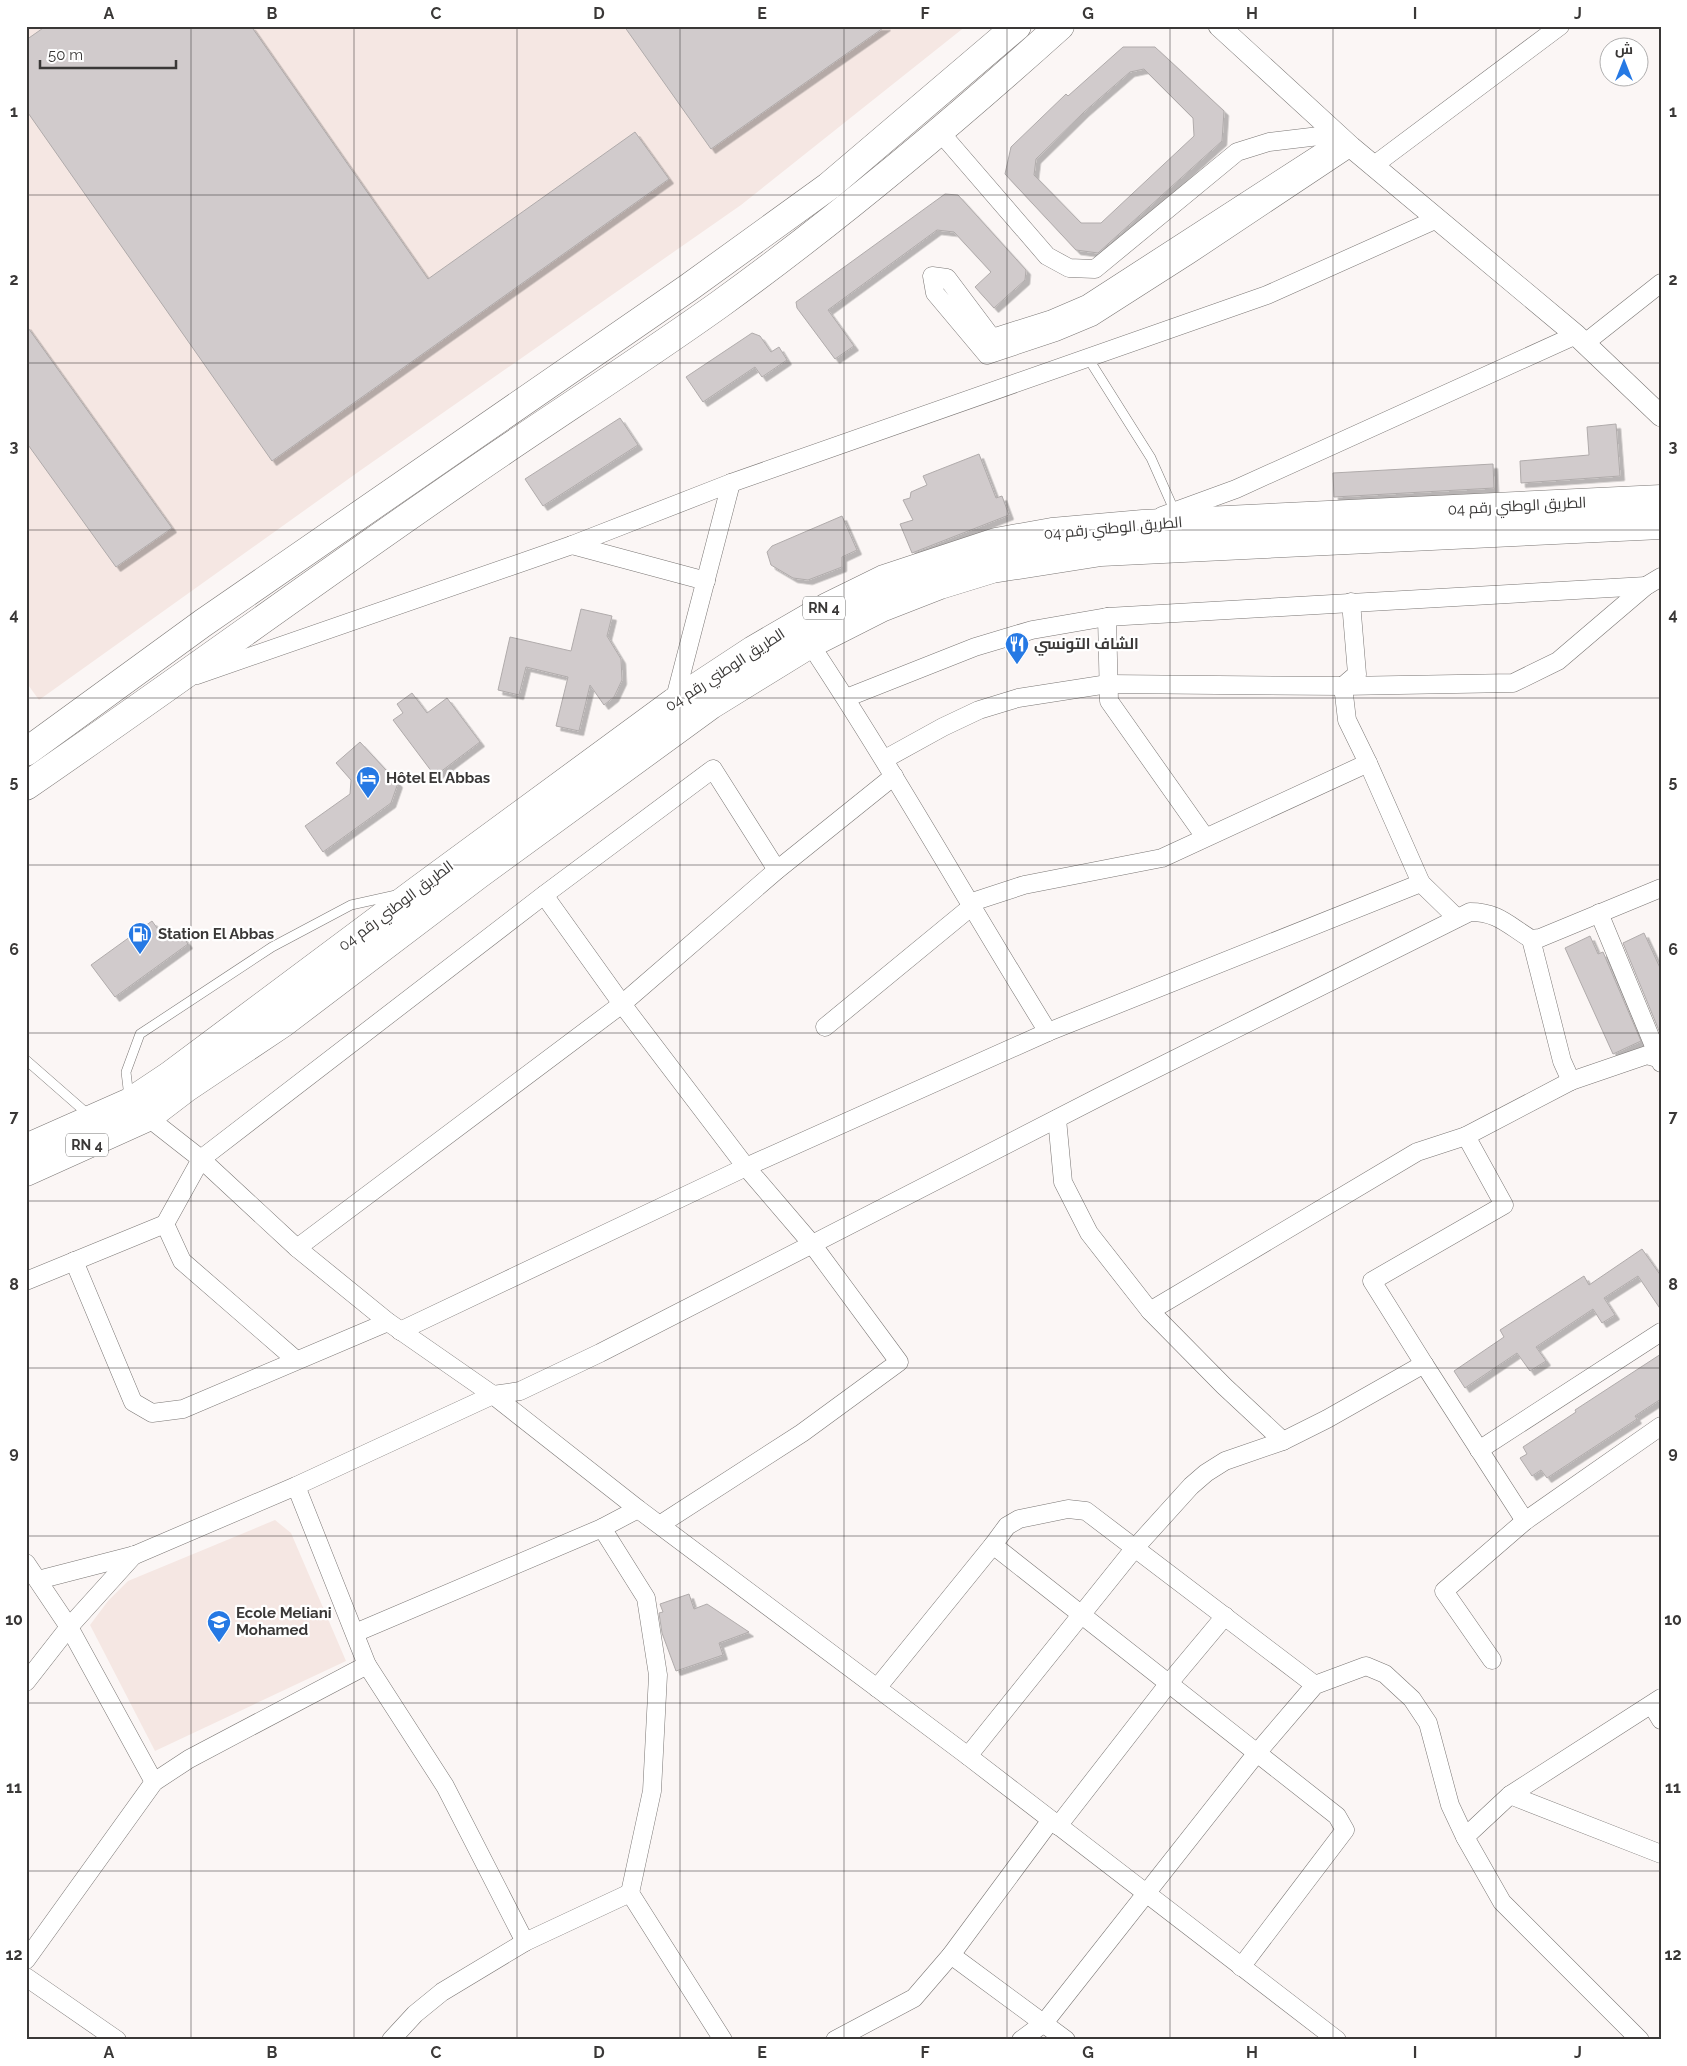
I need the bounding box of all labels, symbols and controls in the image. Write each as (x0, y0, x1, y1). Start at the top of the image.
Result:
text: A (104, 4, 115, 23)
text: B (267, 4, 278, 23)
text: C (431, 4, 442, 23)
text: D (593, 4, 605, 23)
text: E (757, 4, 767, 23)
text: F (920, 4, 930, 23)
text: G (1082, 4, 1094, 23)
text: H (1246, 4, 1258, 23)
text: I (1413, 4, 1417, 23)
text: J (1574, 4, 1582, 23)
scale bar (40, 38, 176, 70)
north arrow (1600, 38, 1650, 88)
text: ش (1615, 41, 1633, 58)
text: 50 m (48, 46, 83, 64)
text: 1 (10, 102, 18, 121)
text: 1 (1669, 102, 1677, 121)
text: 2 (9, 270, 19, 289)
text: 2 (1668, 270, 1678, 289)
text: 3 (10, 437, 19, 456)
text: 3 (1669, 437, 1678, 456)
street label: الطريق الوطني رقم 04 (1447, 493, 1587, 522)
street label: الطريق الوطني رقم 04 (1043, 513, 1183, 546)
road number: RN 4 (803, 596, 845, 620)
text: 4 (9, 605, 19, 624)
text: 4 (1668, 605, 1678, 624)
street label: الطريق الوطني رقم 04 (662, 625, 790, 718)
restaurant icon: الشاف التونسي (1004, 631, 1030, 665)
place label: الشاف التونسي (1034, 635, 1139, 656)
hotel icon: Hôtel El Abbas (355, 765, 381, 799)
place label: Hôtel El Abbas (386, 769, 490, 787)
text: 5 (10, 772, 19, 791)
text: 5 (1669, 772, 1678, 791)
street label: الطريق الوطني رقم 04 (335, 857, 459, 957)
fuel station icon: Station El Abbas (127, 921, 153, 955)
place label: Station El Abbas (158, 925, 274, 943)
text: 6 (9, 940, 19, 959)
text: 6 (1668, 940, 1678, 959)
text: 7 (10, 1107, 19, 1126)
text: 7 (1669, 1107, 1678, 1126)
road number: RN 4 (66, 1134, 108, 1156)
text: 8 (9, 1275, 19, 1294)
text: 8 (1668, 1275, 1678, 1294)
text: 9 (9, 1443, 19, 1462)
text: 9 (1668, 1443, 1678, 1462)
place label: Ecole Meliani Mohamed (236, 1604, 332, 1639)
school or university icon: Ecole Meliani Mohamed (206, 1609, 232, 1643)
text: 10 (5, 1610, 23, 1629)
text: 10 (1664, 1610, 1682, 1629)
text: 11 (6, 1778, 22, 1797)
text: 11 (1665, 1778, 1681, 1797)
text: 12 (6, 1945, 22, 1964)
text: 12 (1665, 1945, 1681, 1964)
text: A (104, 2043, 115, 2062)
text: B (267, 2043, 278, 2062)
text: C (431, 2043, 442, 2062)
text: D (593, 2043, 605, 2062)
text: E (757, 2043, 767, 2062)
text: F (920, 2043, 930, 2062)
text: G (1082, 2043, 1094, 2062)
text: H (1246, 2043, 1258, 2062)
text: I (1413, 2043, 1417, 2062)
text: J (1574, 2043, 1582, 2062)

